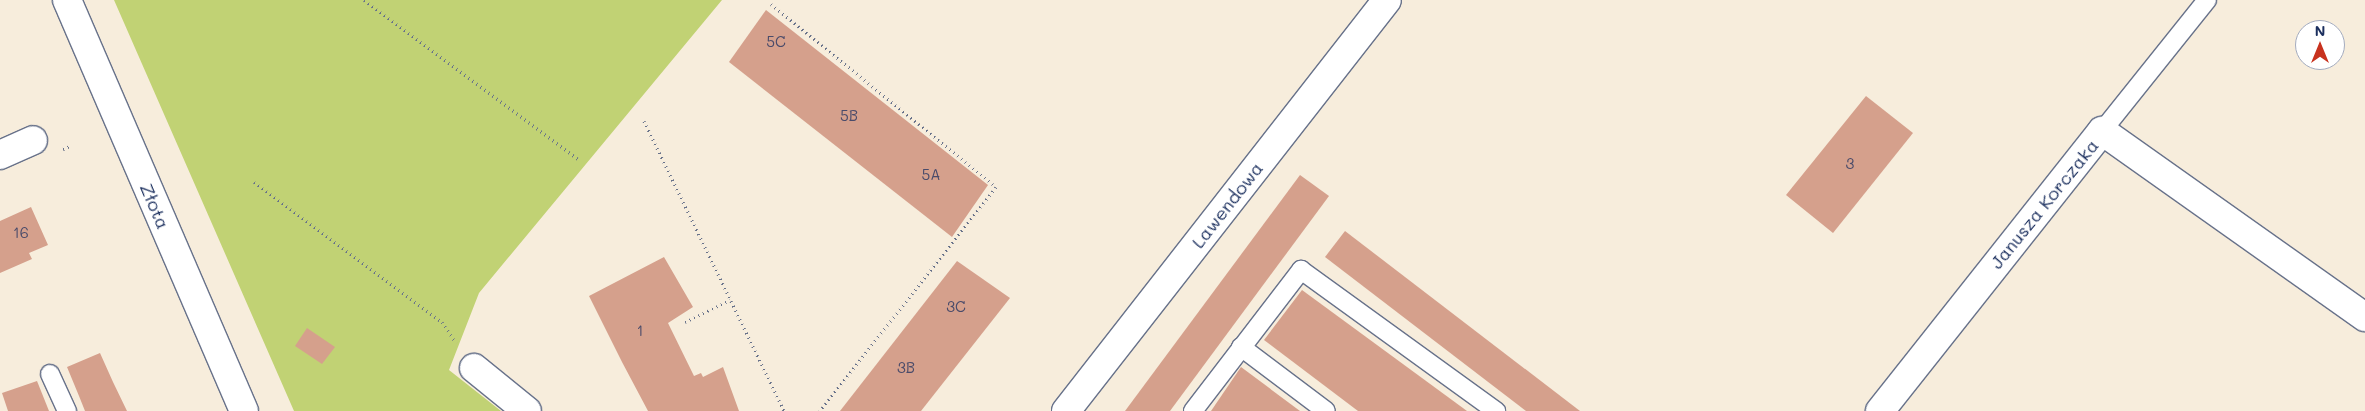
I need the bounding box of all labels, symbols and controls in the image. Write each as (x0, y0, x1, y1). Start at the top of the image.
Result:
north arrow (2295, 20, 2345, 70)
text: N (2315, 21, 2325, 40)
house number: 5C (766, 33, 786, 51)
house number: 5B (840, 107, 858, 125)
street label: Janusza Korczaka (1985, 135, 2103, 273)
house number: 3 (1846, 155, 1854, 173)
street label: Lawendowa (1187, 158, 1267, 252)
house number: 5A (921, 166, 941, 184)
street label: Złota (136, 180, 174, 232)
house number: 16 (13, 224, 29, 242)
house number: 3C (946, 298, 966, 316)
house number: 1 (637, 322, 643, 340)
house number: 3B (897, 359, 915, 377)

